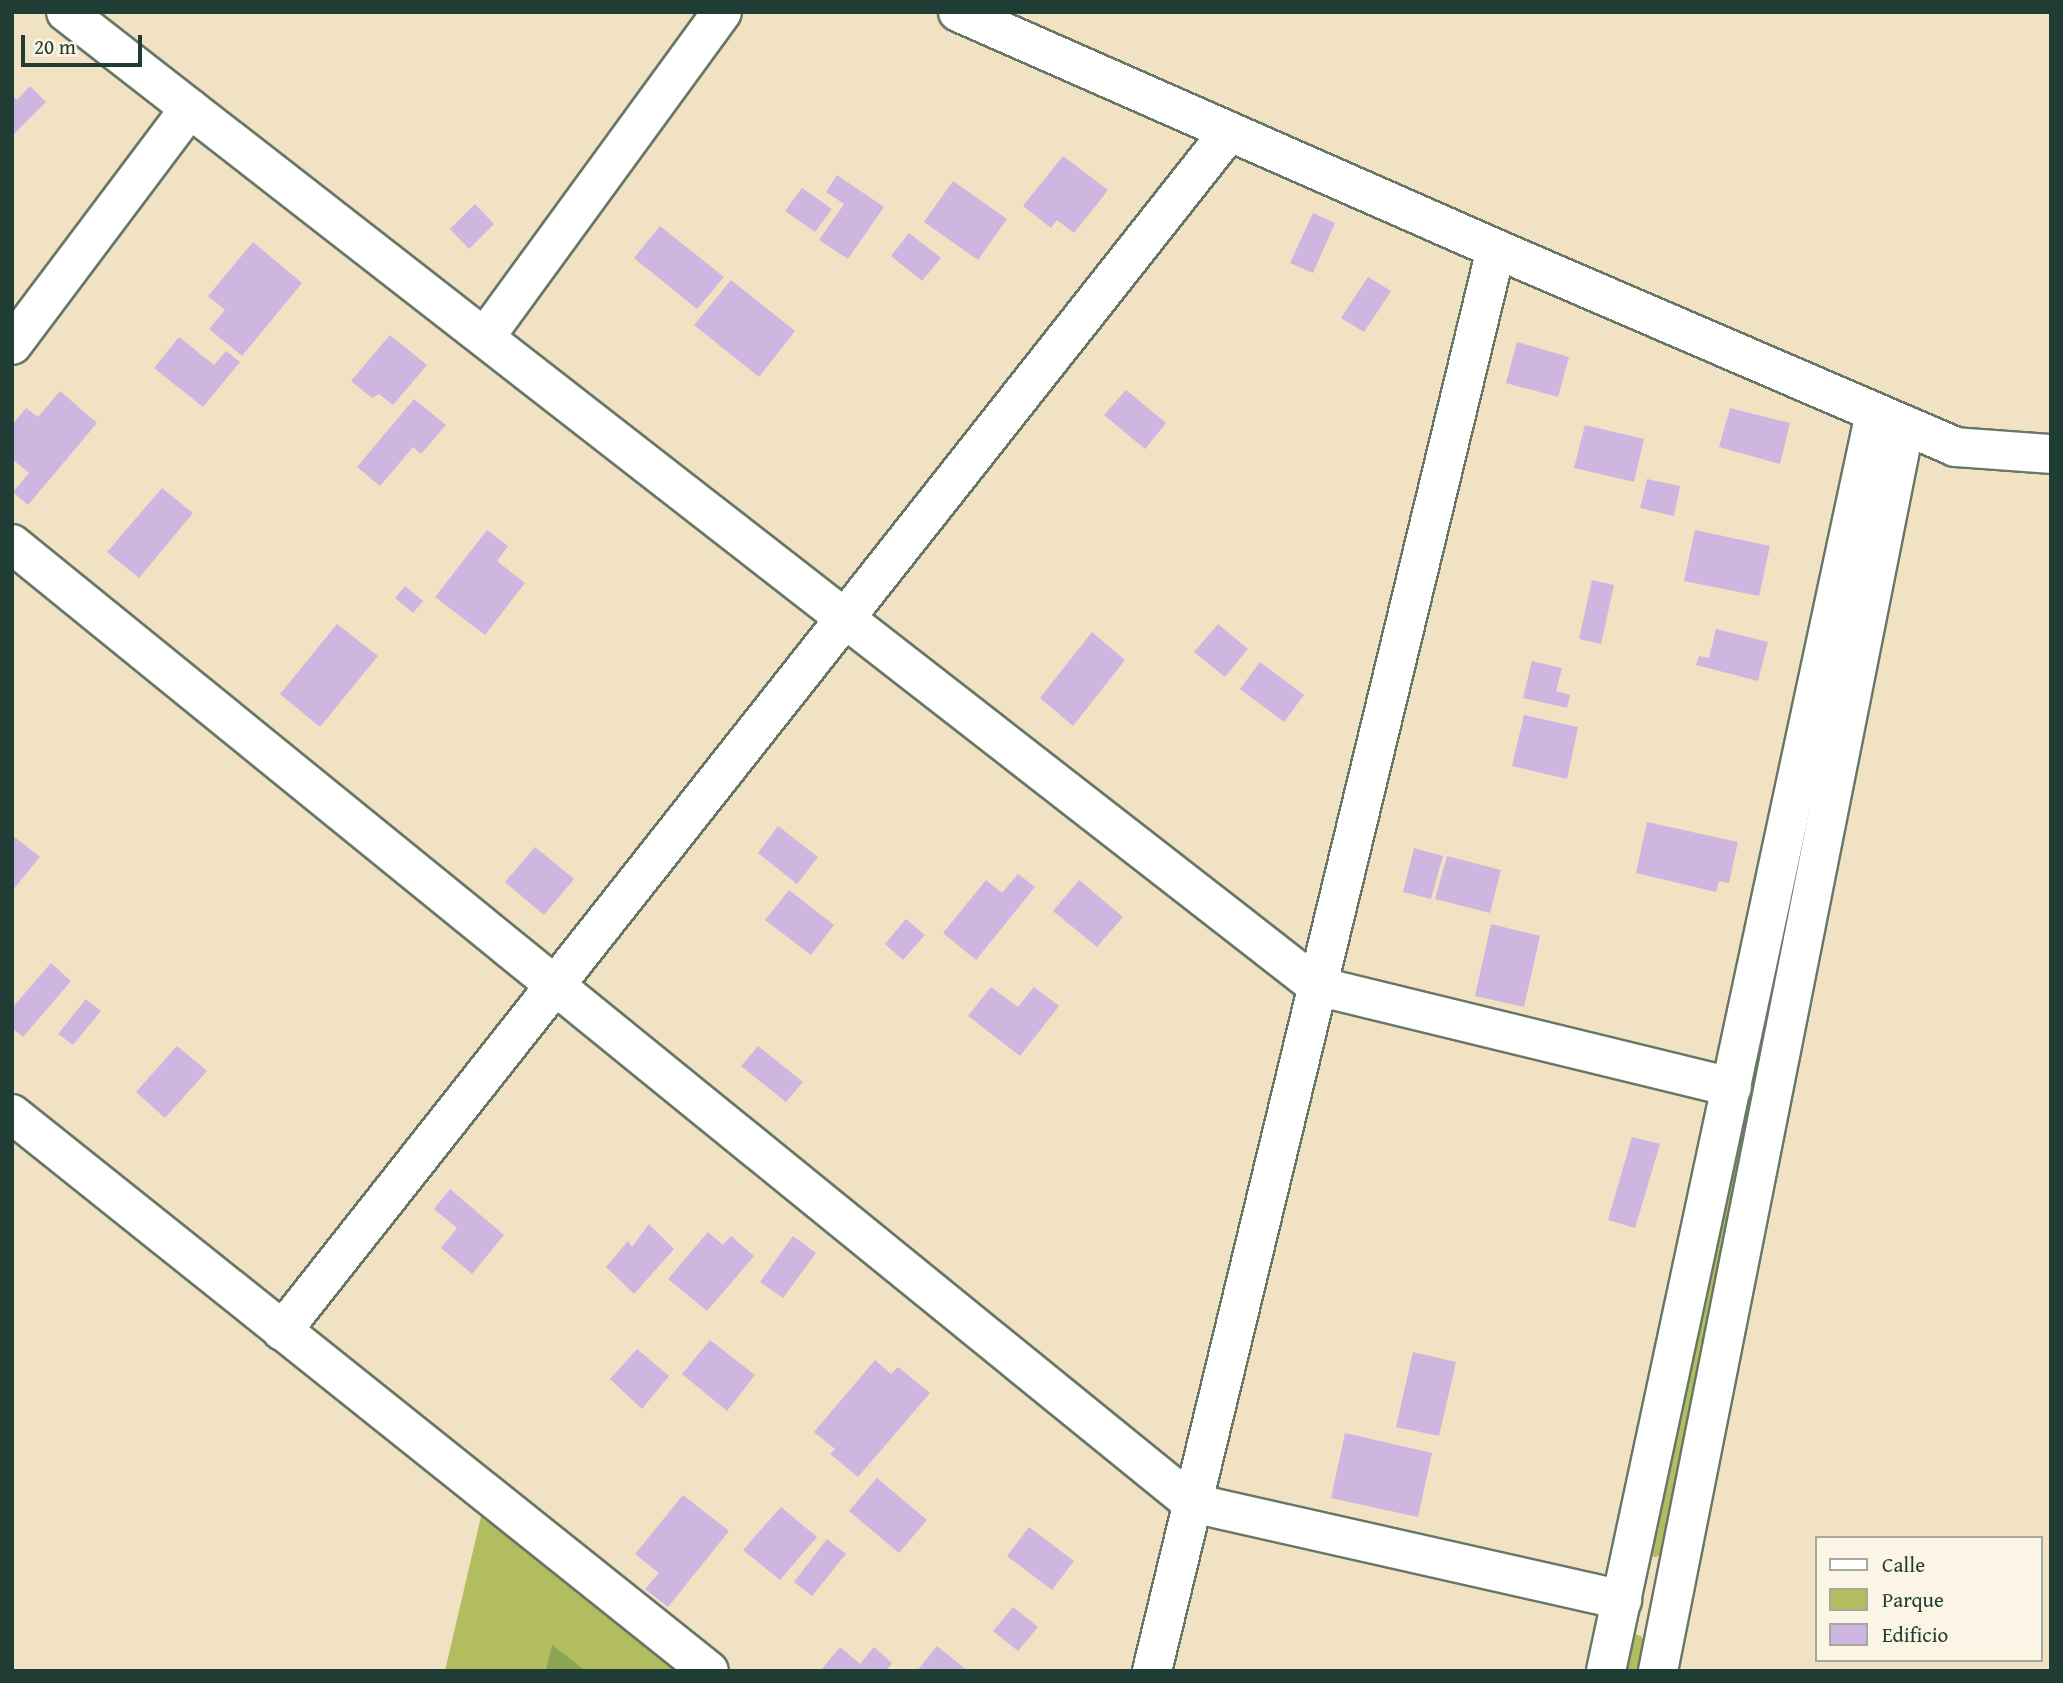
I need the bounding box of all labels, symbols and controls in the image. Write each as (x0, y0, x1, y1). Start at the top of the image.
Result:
scale bar (24, 21, 145, 65)
text: 20 m (34, 31, 76, 62)
legend (1814, 1536, 2042, 1662)
text: Calle (1882, 1549, 1925, 1580)
text: Parque (1882, 1584, 1944, 1615)
text: Edificio (1882, 1619, 1948, 1650)

